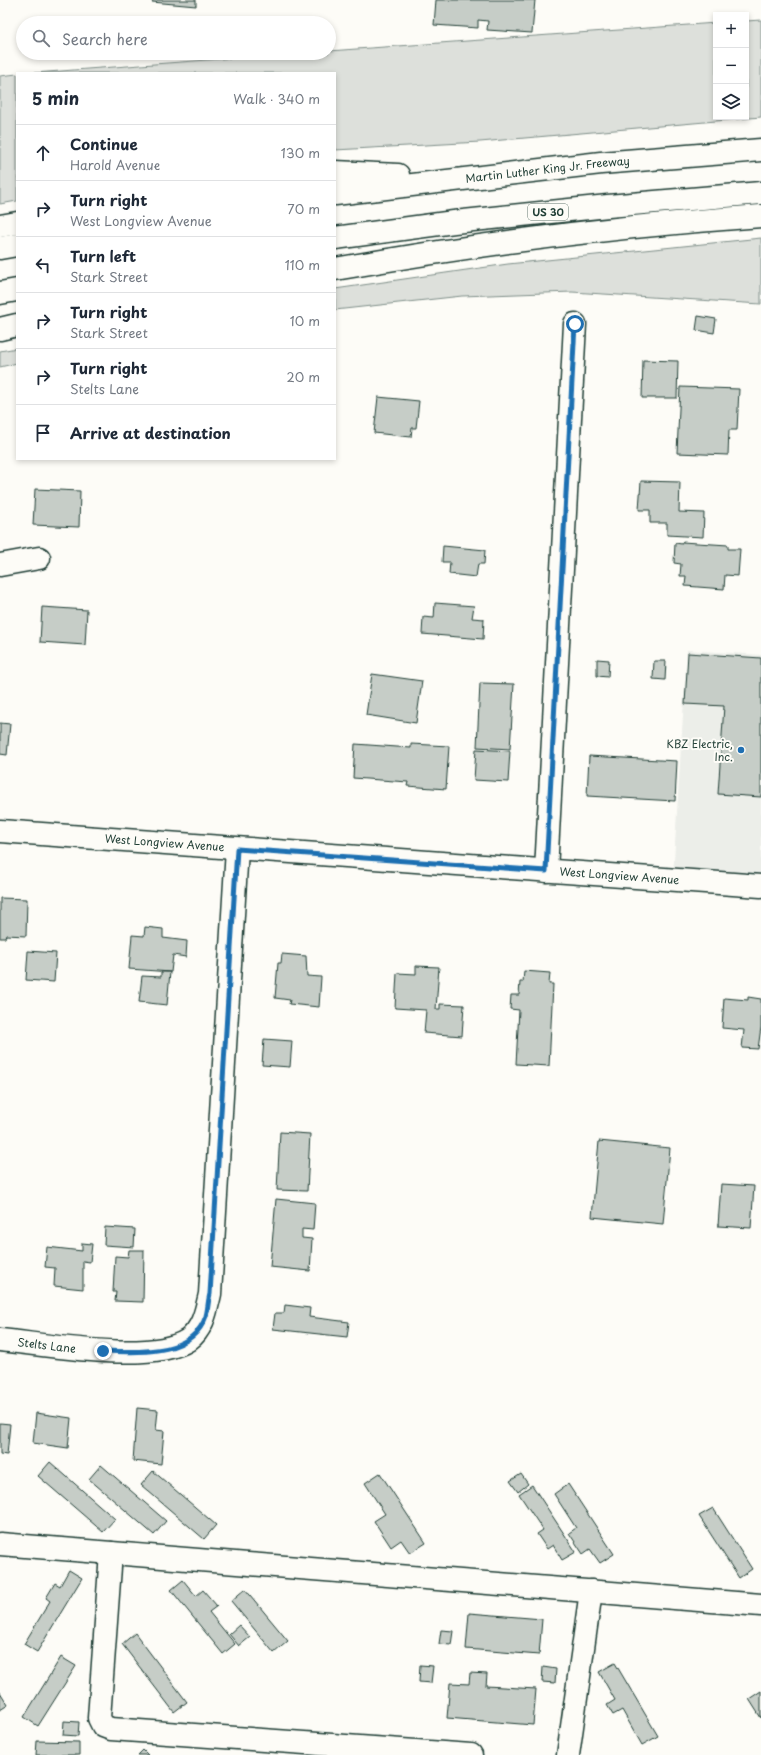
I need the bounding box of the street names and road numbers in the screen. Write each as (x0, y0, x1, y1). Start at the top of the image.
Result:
street label: Martin Luther King Jr. Freeway (465, 152, 630, 187)
road number: US 30 (528, 204, 568, 220)
street label: West Longview Avenue (104, 830, 225, 855)
street label: West Longview Avenue (559, 862, 680, 888)
street label: Stelts Lane (17, 1333, 77, 1357)

